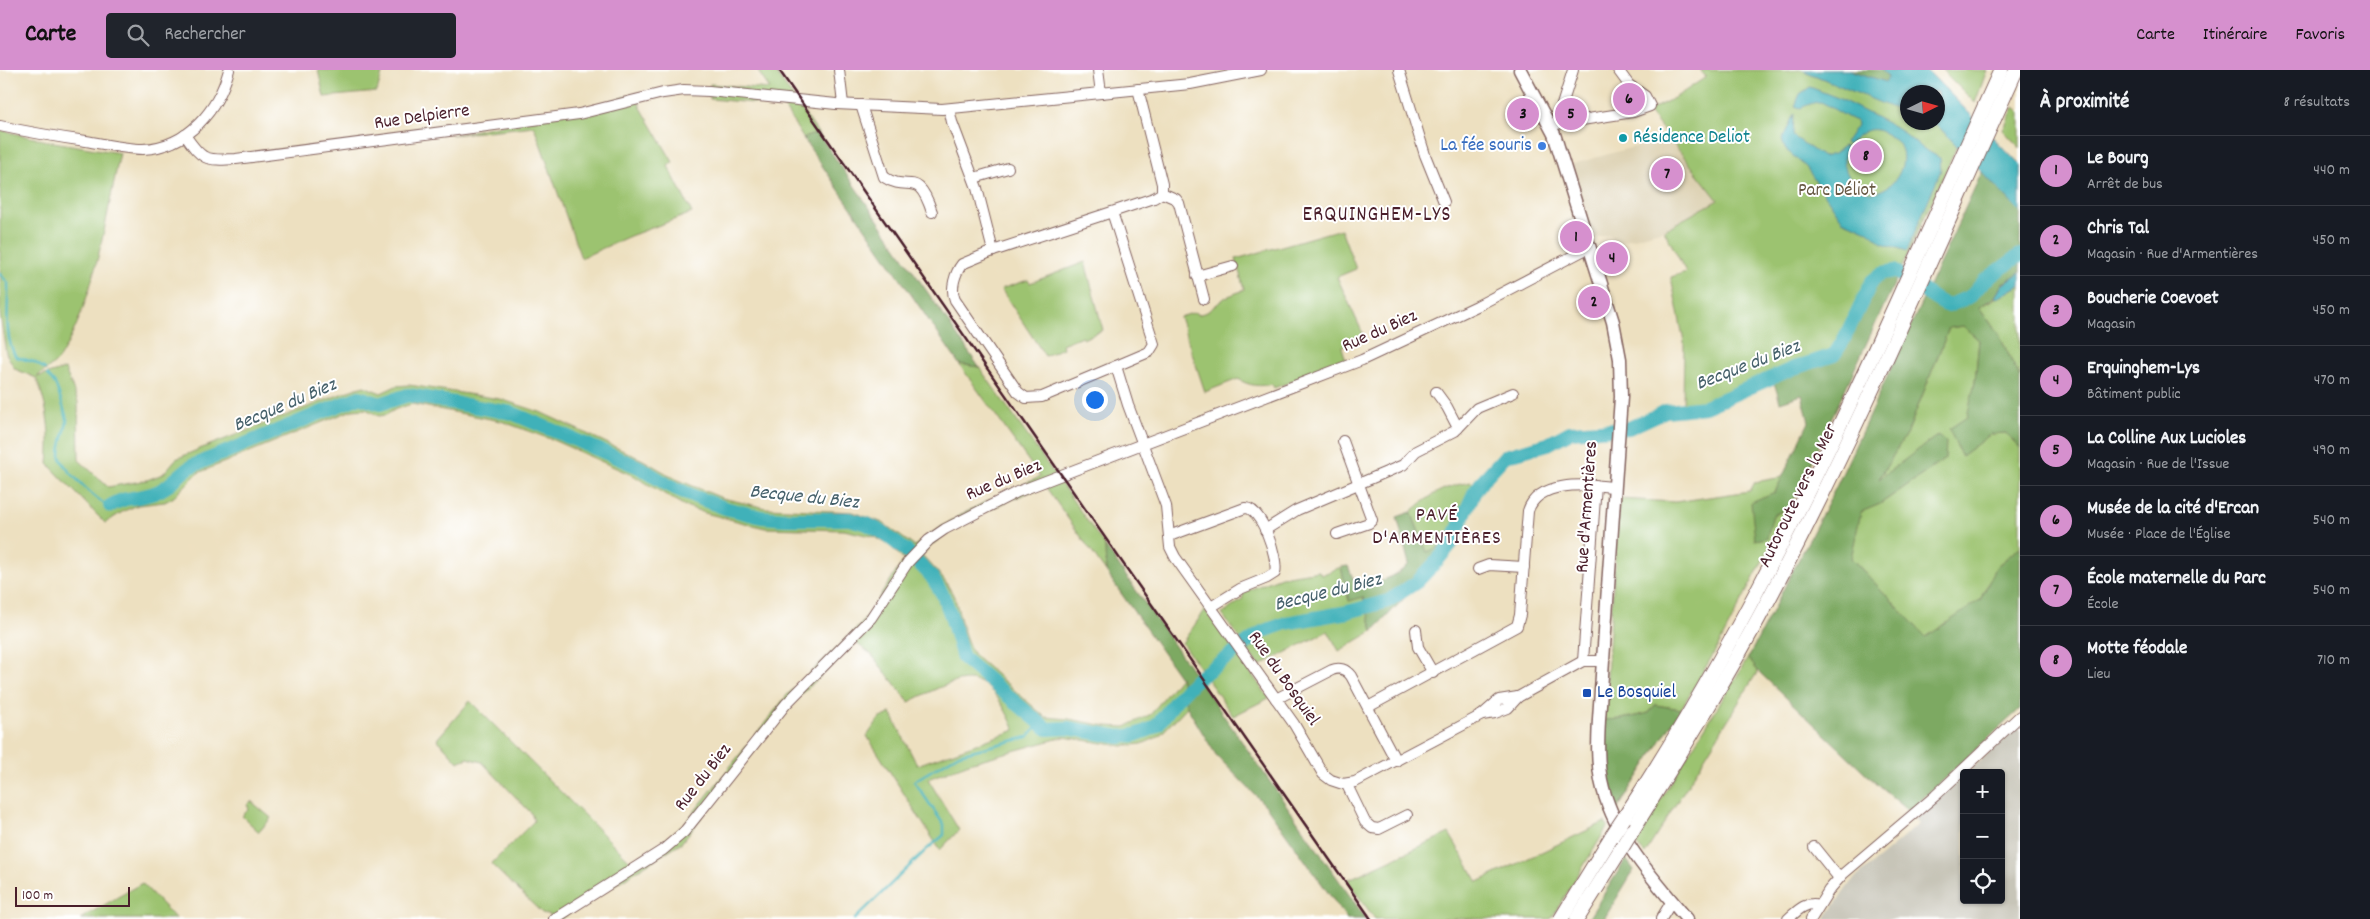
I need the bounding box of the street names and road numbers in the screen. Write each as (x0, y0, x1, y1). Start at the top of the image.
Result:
street label: Rue Delpierre (373, 98, 471, 138)
street label: Rue du Biez (1338, 303, 1422, 361)
street label: Autoroute vers la Mer (1752, 419, 1846, 573)
street label: Rue d'Armentières (1570, 440, 1606, 574)
street label: Rue du Biez (962, 453, 1046, 509)
street label: Rue du Bosquiel (1240, 626, 1326, 732)
street label: Rue du Biez (669, 738, 739, 818)

